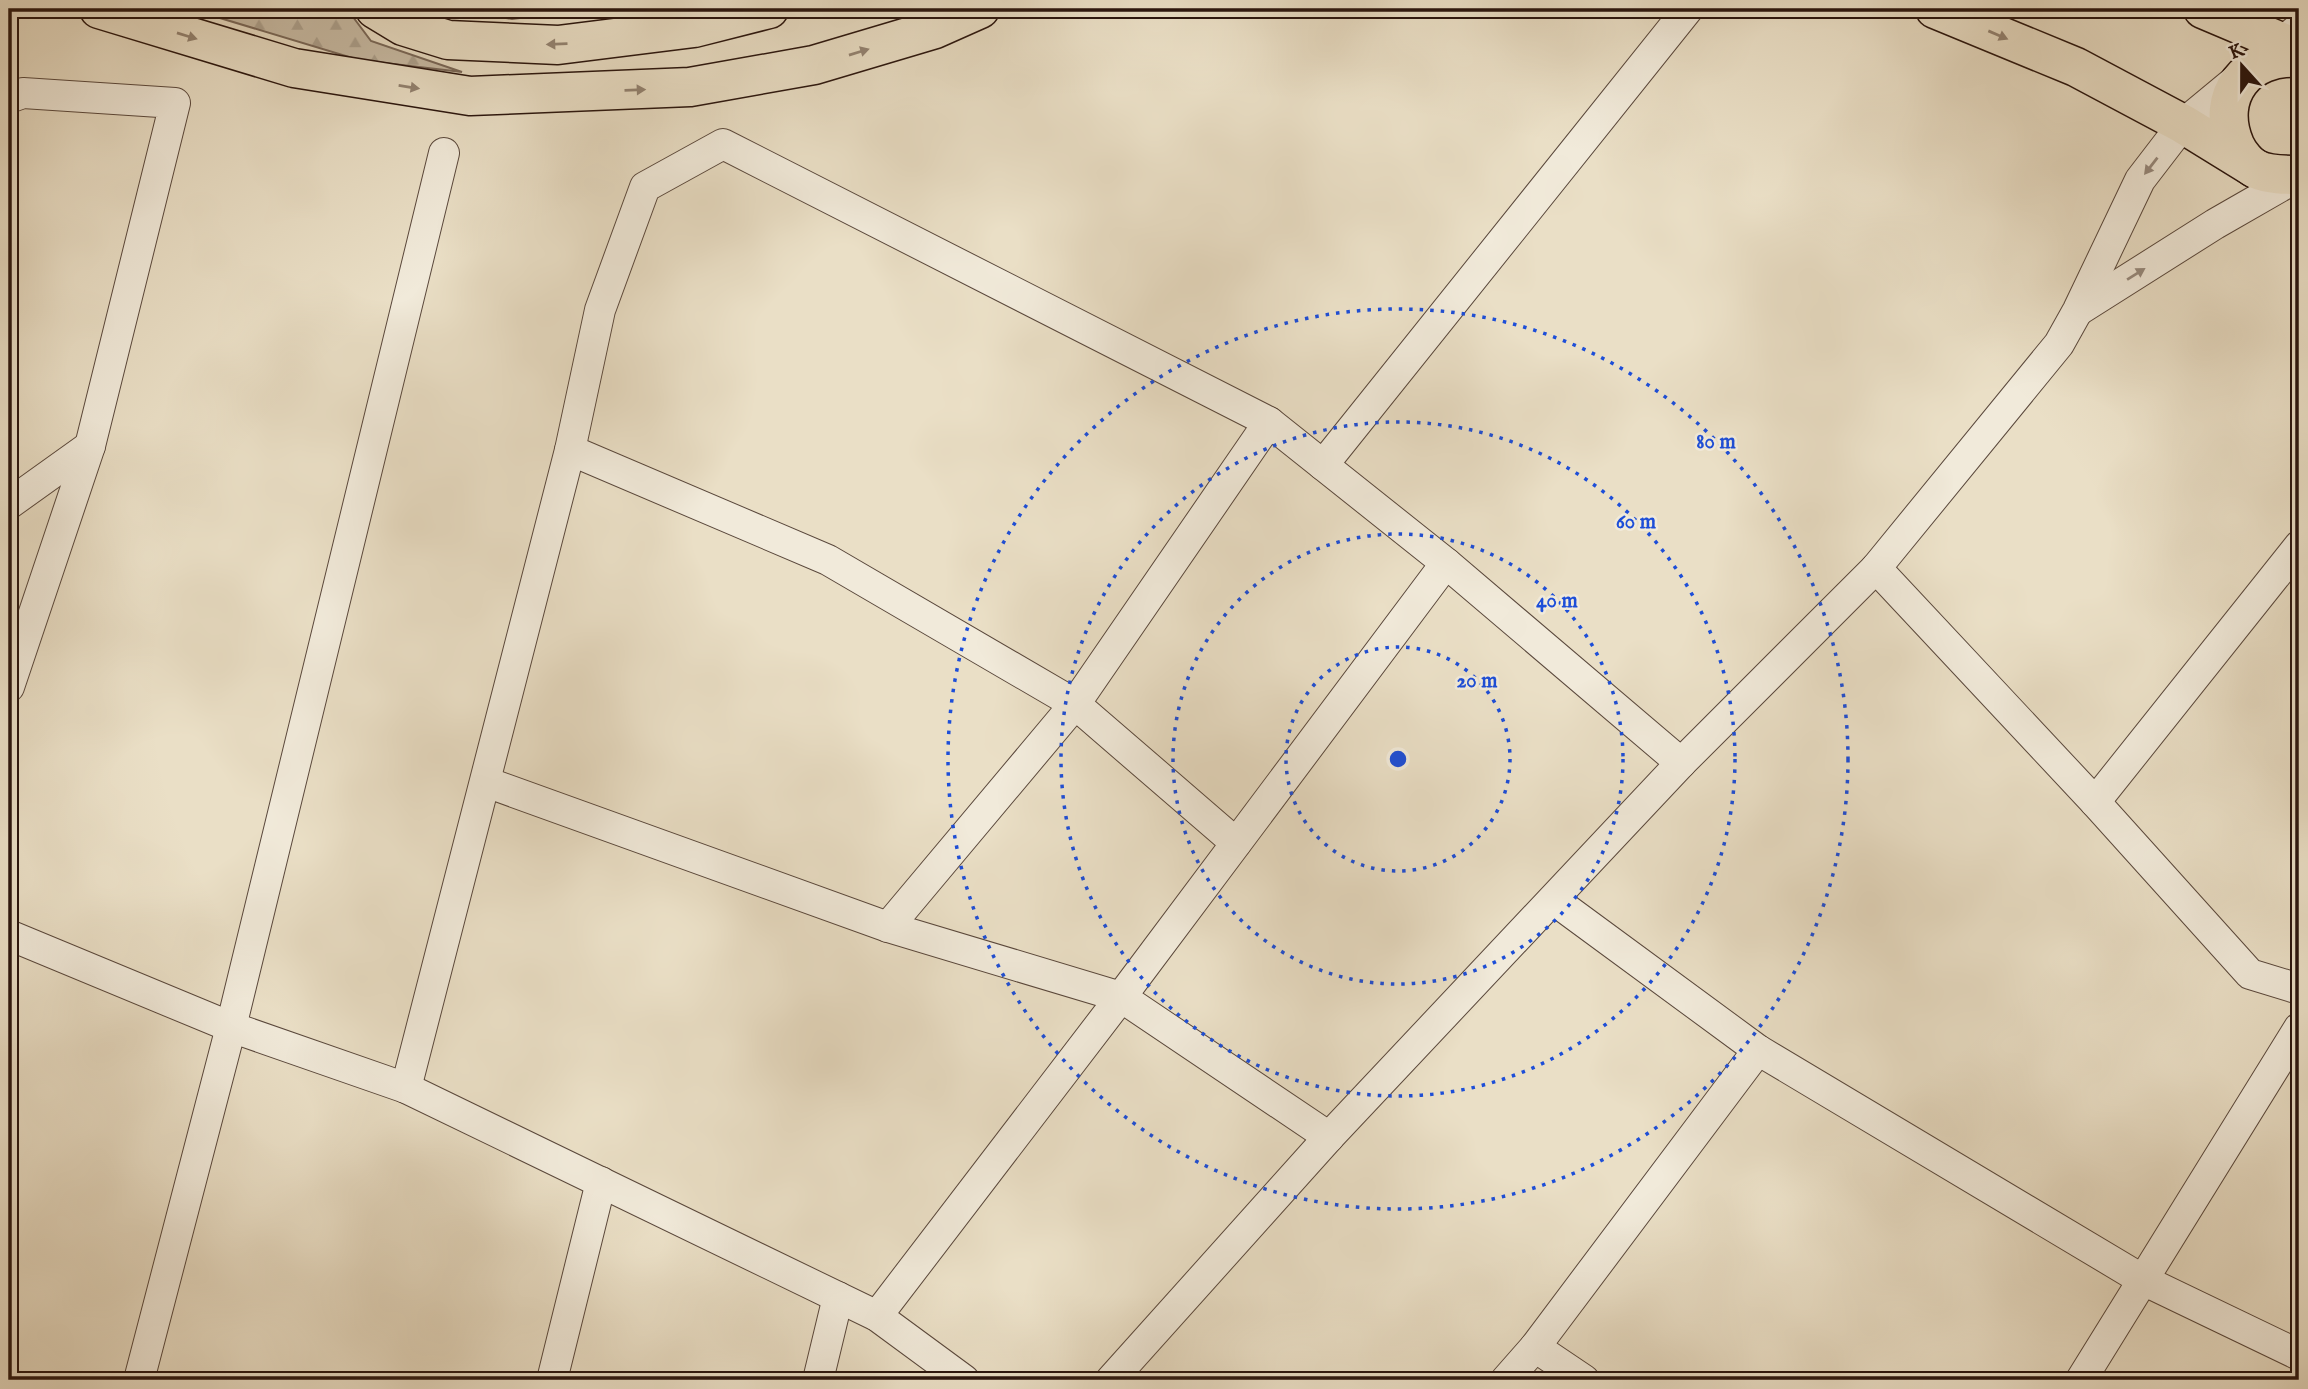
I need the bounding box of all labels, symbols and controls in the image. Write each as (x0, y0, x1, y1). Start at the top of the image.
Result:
one-way arrow (1987, 30, 2008, 41)
one-way arrow (177, 31, 198, 41)
north arrow (2206, 32, 2276, 102)
one-way arrow (546, 38, 568, 49)
text: K (2226, 38, 2249, 66)
one-way arrow (848, 46, 869, 56)
one-way arrow (398, 82, 420, 93)
one-way arrow (624, 84, 646, 95)
one-way arrow (2143, 156, 2158, 174)
one-way arrow (2126, 267, 2146, 280)
text: 80 m (1696, 429, 1736, 456)
text: 60 m (1616, 509, 1657, 536)
text: 40 m (1536, 588, 1578, 615)
text: 20 m (1457, 668, 1498, 695)
centre of rings (1386, 747, 1410, 771)

